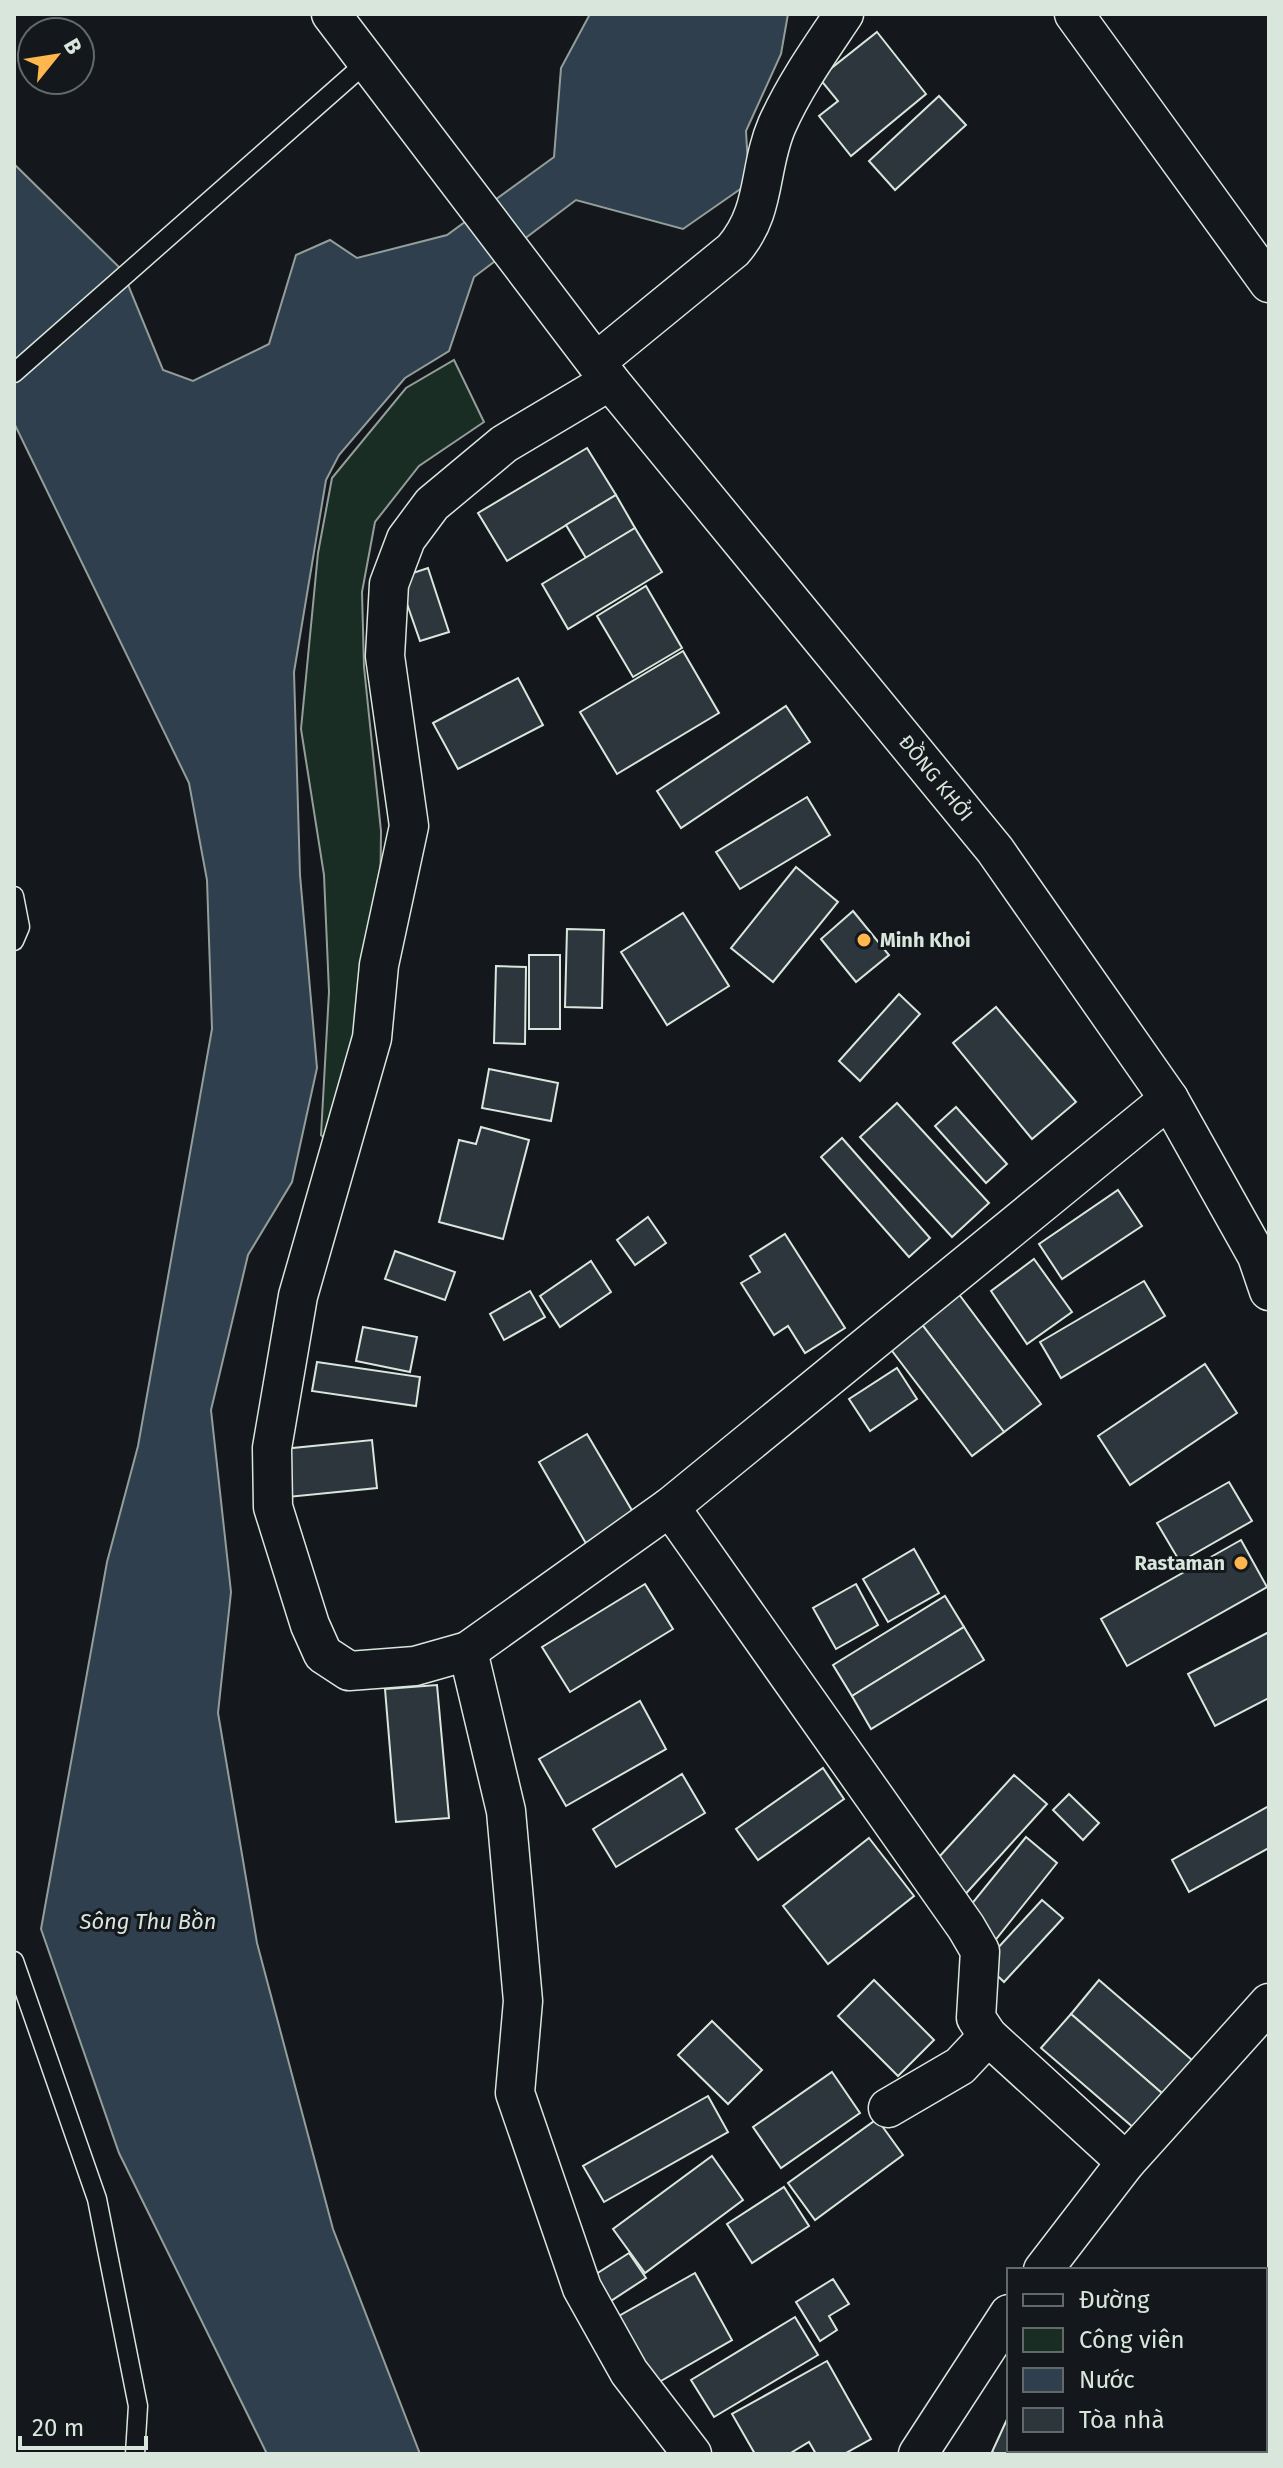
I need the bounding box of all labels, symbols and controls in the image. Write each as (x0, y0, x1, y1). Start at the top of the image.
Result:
north arrow (16, 16, 96, 96)
text: B (58, 34, 88, 59)
street label: ĐỒNG KHỞI (894, 728, 980, 826)
place label: Minh Khoi (880, 928, 971, 952)
marker: Minh Khoi (855, 931, 873, 949)
place label: Rastaman (1135, 1551, 1225, 1575)
marker: Rastaman (1232, 1554, 1250, 1572)
water label: Sông Thu Bồn (79, 1908, 216, 1935)
legend (1007, 2268, 1267, 2452)
text: Đường (1079, 2286, 1150, 2314)
text: Công viên (1079, 2326, 1185, 2354)
text: Nước (1079, 2366, 1135, 2394)
scale bar (20, 2400, 146, 2450)
text: Tòa nhà (1079, 2406, 1164, 2434)
text: 20 m (32, 2414, 84, 2442)

